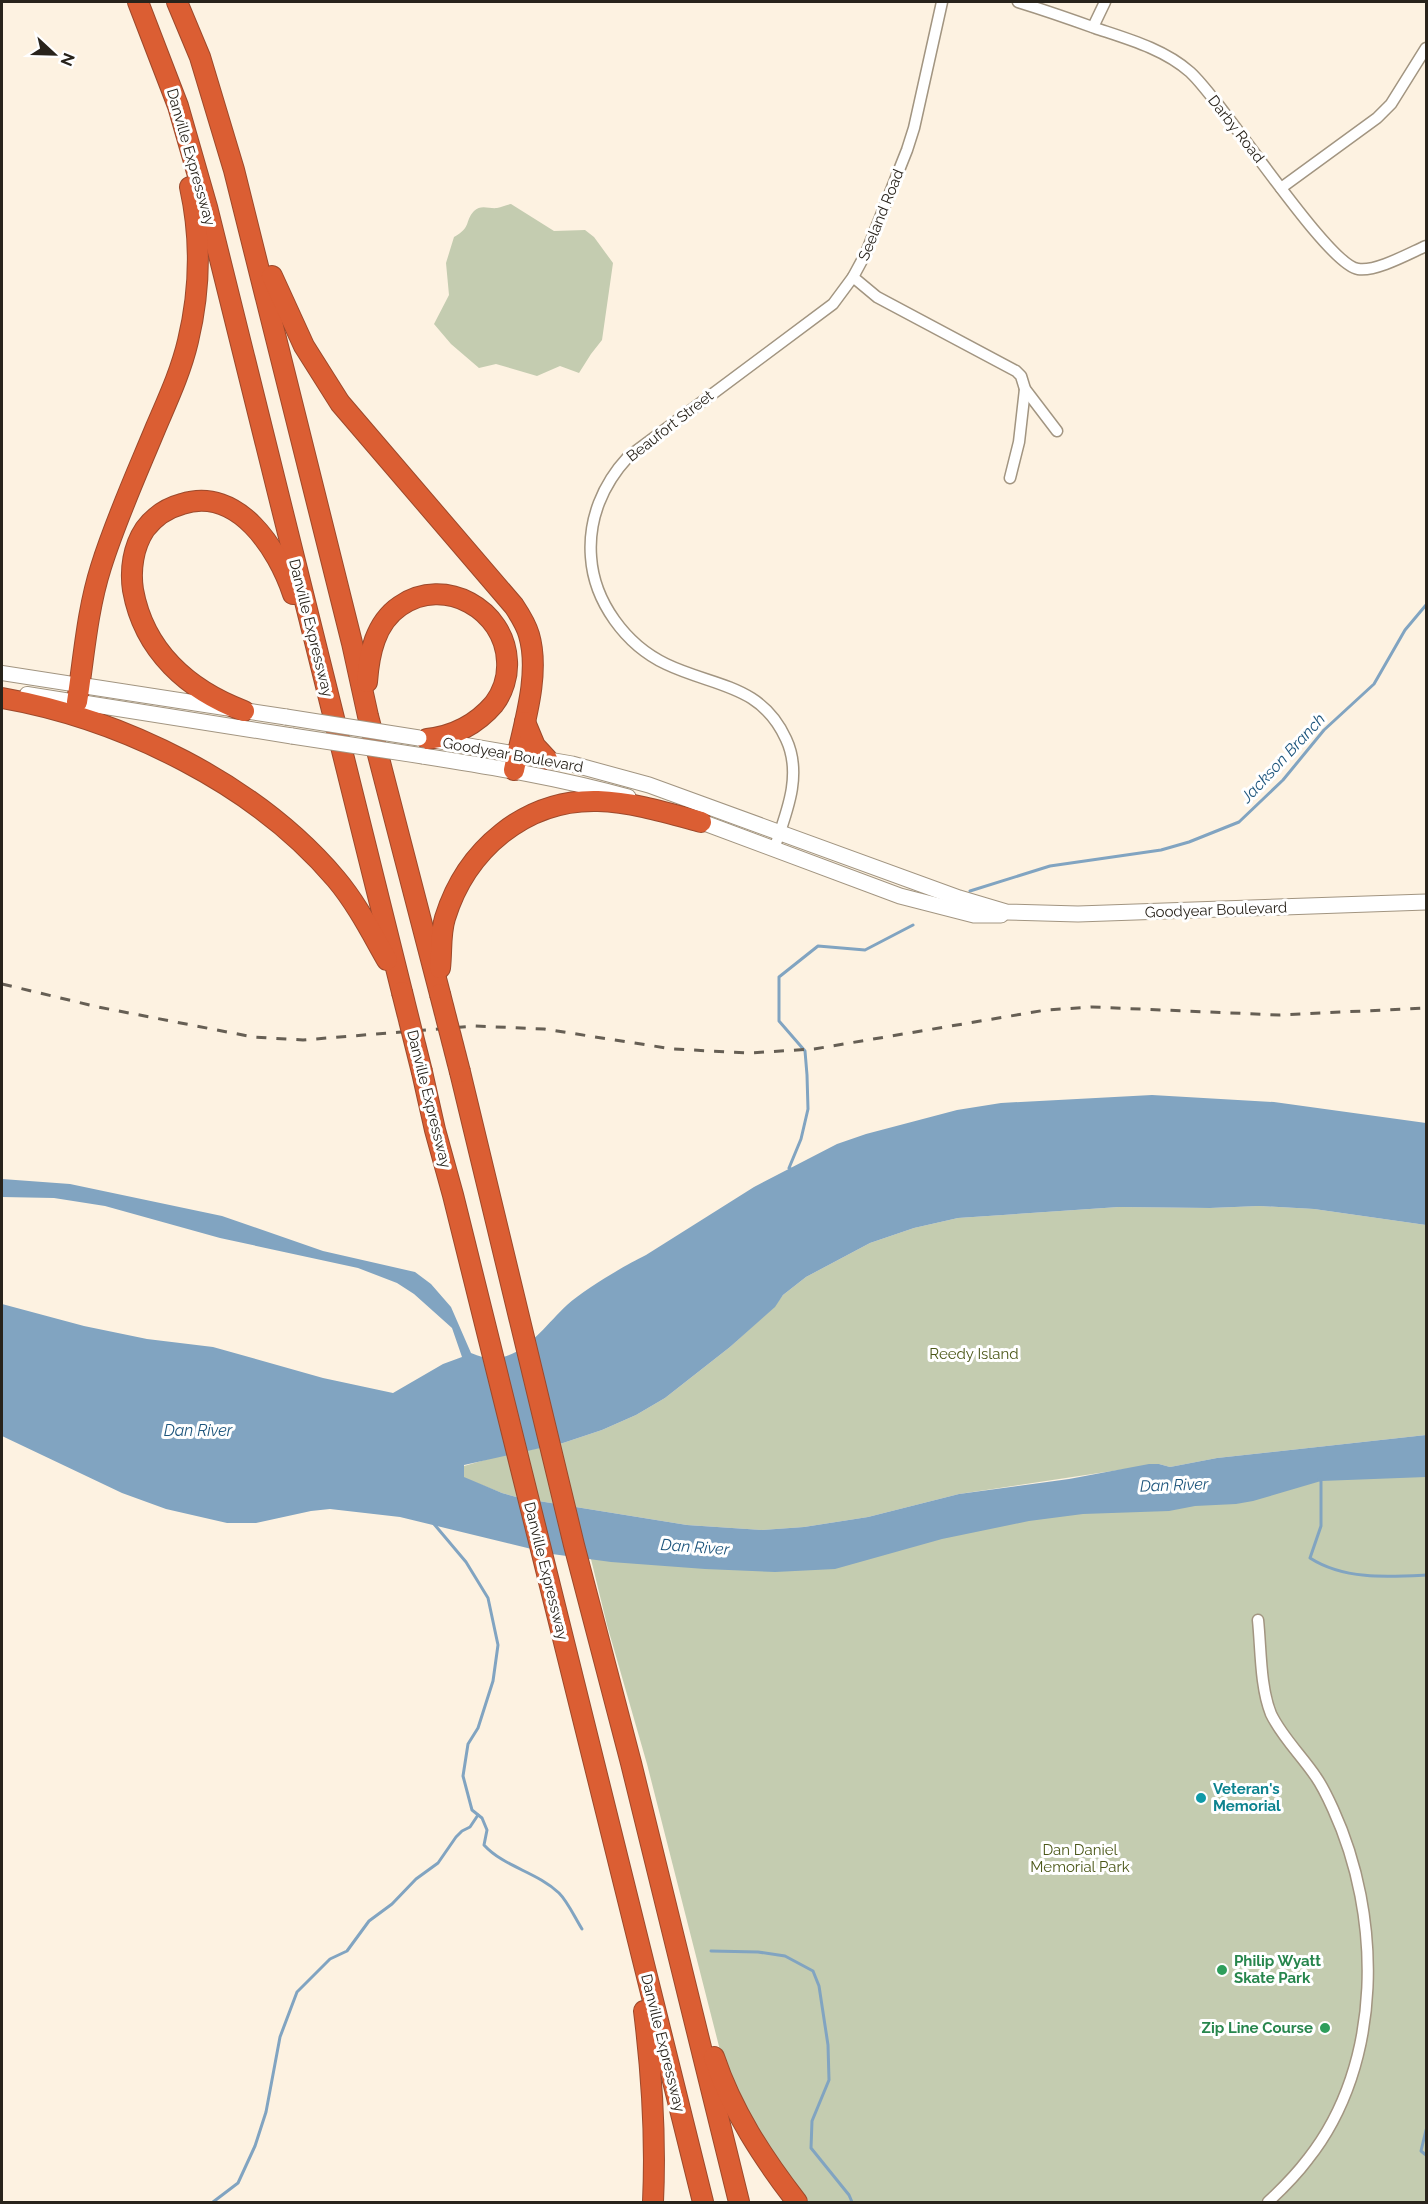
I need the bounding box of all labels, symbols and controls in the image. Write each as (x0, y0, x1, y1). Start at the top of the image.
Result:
north arrow (24, 24, 84, 84)
text: N (56, 50, 79, 69)
street label: Danville Expressway (163, 86, 219, 228)
street label: Darby Road (1204, 92, 1268, 166)
street label: Seeland Road (855, 167, 907, 263)
street label: Beaufort Street (623, 387, 717, 465)
street label: Danville Expressway (285, 557, 337, 699)
water label: Jackson Branch (1236, 709, 1329, 807)
street label: Goodyear Boulevard (441, 734, 585, 776)
street label: Goodyear Boulevard (1145, 899, 1287, 921)
street label: Danville Expressway (403, 1028, 455, 1170)
park label: Reedy Island (929, 1345, 1019, 1363)
water label: Dan River (164, 1421, 233, 1440)
water label: Dan River (1139, 1474, 1209, 1496)
street label: Danville Expressway (520, 1500, 572, 1642)
water label: Dan River (660, 1535, 730, 1559)
place label: Veteran's Memorial (1213, 1780, 1281, 1815)
marker: Veteran's Memorial (1194, 1791, 1208, 1805)
park label: Dan Daniel Memorial Park (1030, 1841, 1130, 1876)
place label: Philip Wyatt Skate Park (1234, 1952, 1321, 1987)
marker: Philip Wyatt Skate Park (1215, 1963, 1229, 1977)
street label: Danville Expressway (637, 1972, 689, 2114)
place label: Zip Line Course (1202, 2019, 1313, 2037)
marker: Zip Line Course (1318, 2021, 1332, 2035)

